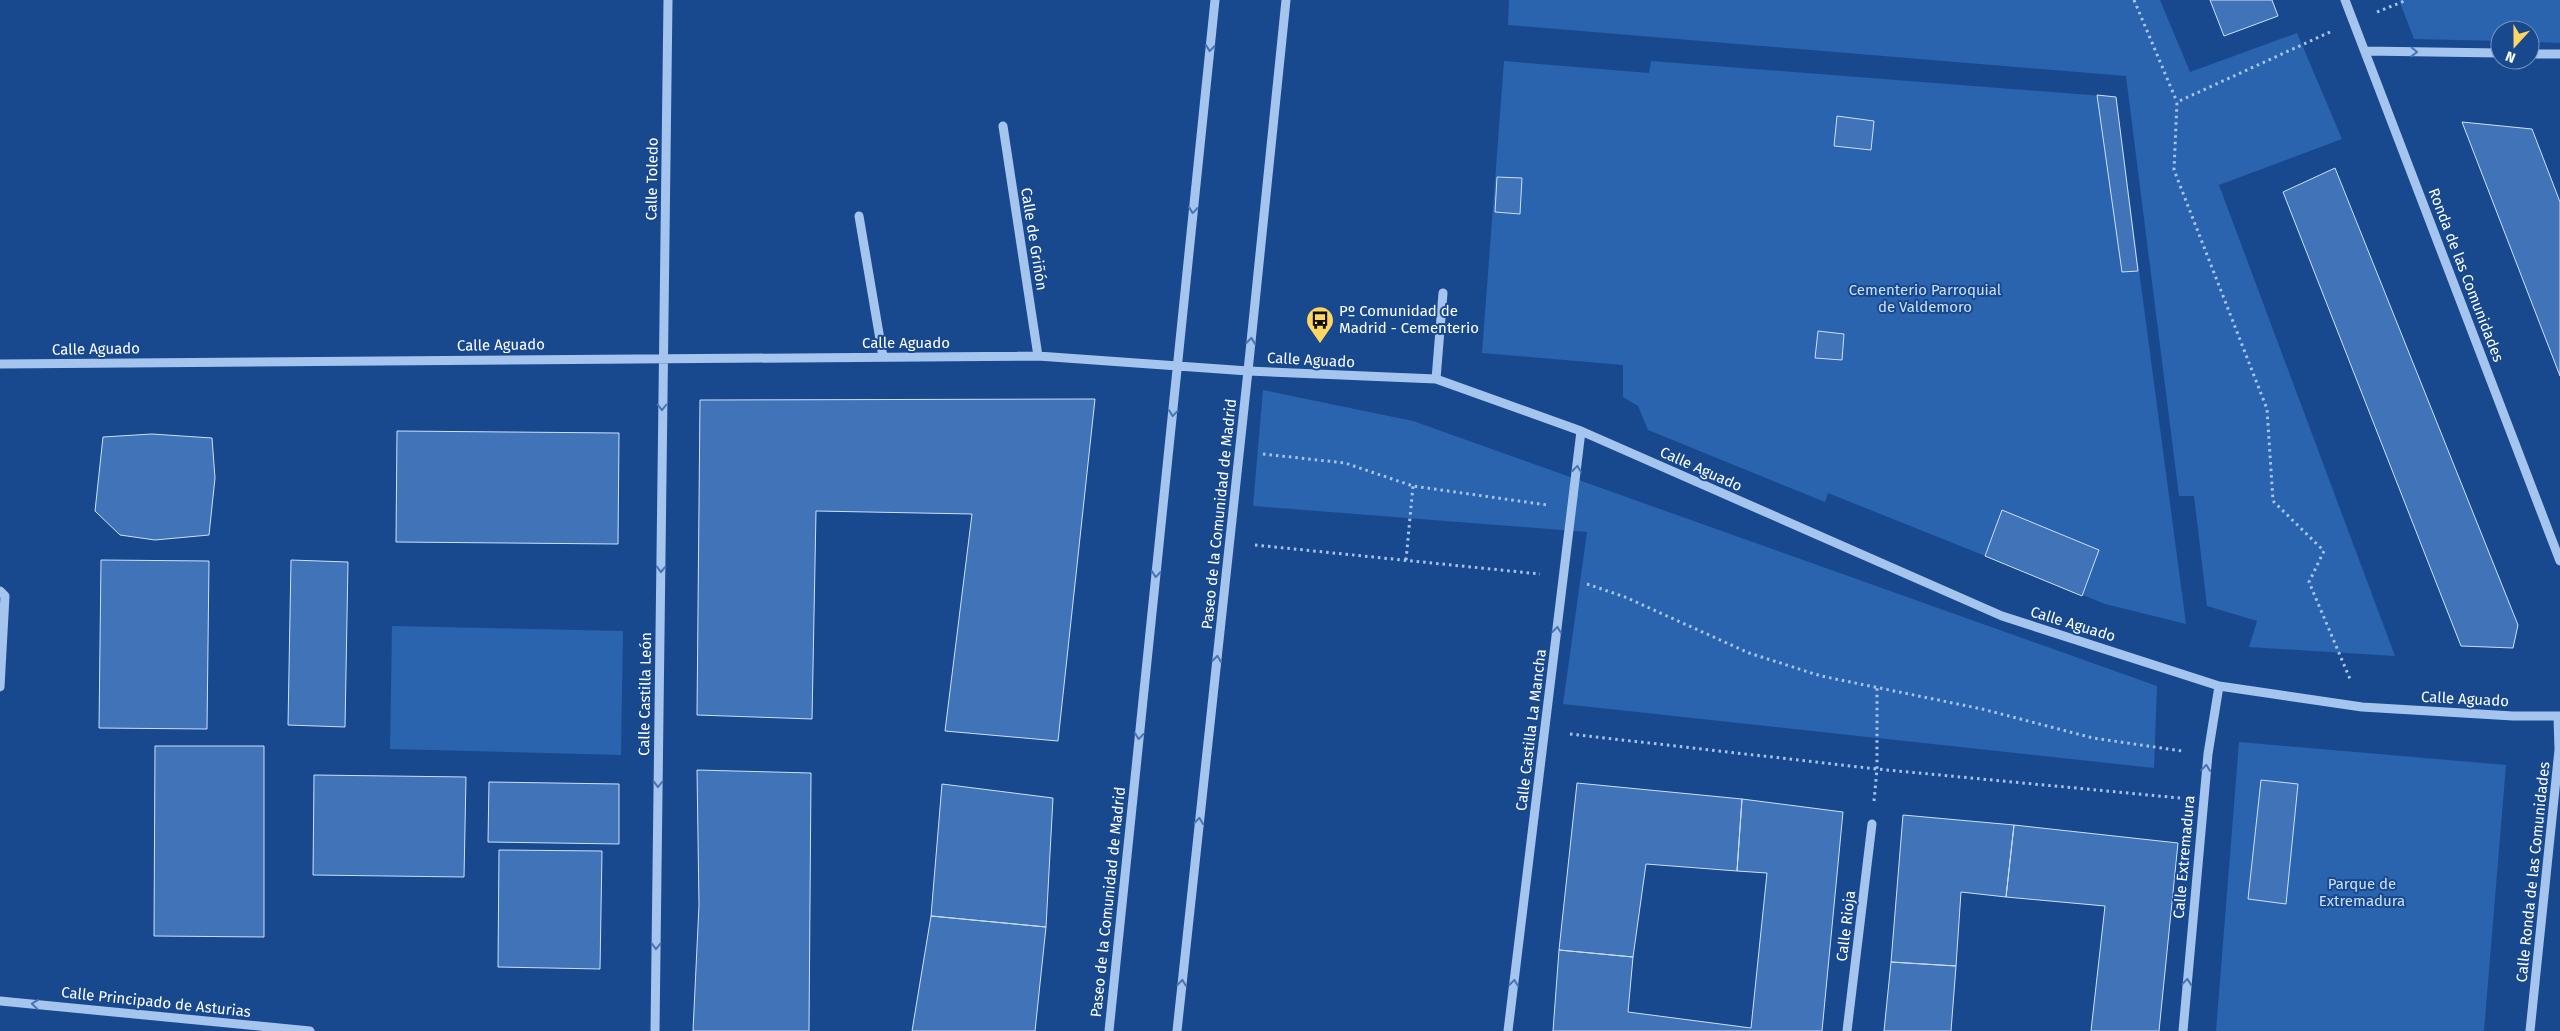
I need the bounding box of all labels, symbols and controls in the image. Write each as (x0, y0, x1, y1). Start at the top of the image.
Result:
north arrow (2490, 20, 2540, 70)
one-way arrow (1205, 45, 1216, 53)
one-way arrow (2410, 47, 2418, 57)
text: N (2503, 47, 2518, 66)
street label: Calle Toledo (642, 137, 662, 221)
street label: Calle de Griñón (1017, 186, 1051, 292)
street label: Ronda de las Comunidades (2425, 186, 2507, 364)
one-way arrow (1188, 206, 1199, 214)
park label: Cementerio Parroquial de Valdemoro (1849, 281, 2002, 316)
place label: Pº Comunidad de Madrid - Cementerio (1339, 302, 1479, 337)
bus stop icon: Pº Comunidad de Madrid - Cementerio (1305, 305, 1335, 344)
street label: Calle Aguado (862, 334, 950, 352)
street label: Calle Aguado (457, 335, 545, 355)
one-way arrow (1245, 337, 1256, 345)
street label: Calle Aguado (52, 339, 140, 359)
street label: Calle Aguado (1267, 349, 1355, 371)
street label: Paseo de la Comunidad de Madrid (1198, 398, 1240, 630)
one-way arrow (657, 403, 667, 411)
one-way arrow (1167, 409, 1178, 417)
street label: Calle Aguado (1657, 443, 1745, 495)
one-way arrow (1571, 465, 1582, 473)
one-way arrow (656, 566, 666, 573)
one-way arrow (1151, 571, 1162, 579)
street label: Calle Aguado (2028, 603, 2118, 645)
one-way arrow (1551, 626, 1562, 634)
street label: Calle Castilla León (635, 632, 655, 756)
street label: Calle Castilla La Mancha (1512, 648, 1550, 812)
one-way arrow (1211, 655, 1222, 663)
street label: Calle Aguado (2421, 688, 2509, 710)
one-way arrow (1134, 732, 1145, 740)
street label: Calle Ronda de las Comunidades (2512, 761, 2554, 983)
one-way arrow (2200, 764, 2211, 772)
one-way arrow (653, 780, 663, 788)
street label: Paseo de la Comunidad de Madrid (1087, 786, 1129, 1018)
street label: Calle Extremadura (2170, 795, 2198, 919)
one-way arrow (1193, 817, 1204, 825)
park label: Parque de Extremadura (2319, 875, 2405, 910)
street label: Calle Rioja (1833, 889, 1859, 963)
one-way arrow (651, 943, 661, 951)
one-way arrow (1176, 978, 1187, 986)
one-way arrow (1508, 978, 1519, 986)
one-way arrow (2182, 978, 2193, 986)
street label: Calle Principado de Asturias (60, 983, 252, 1021)
one-way arrow (30, 999, 38, 1010)

